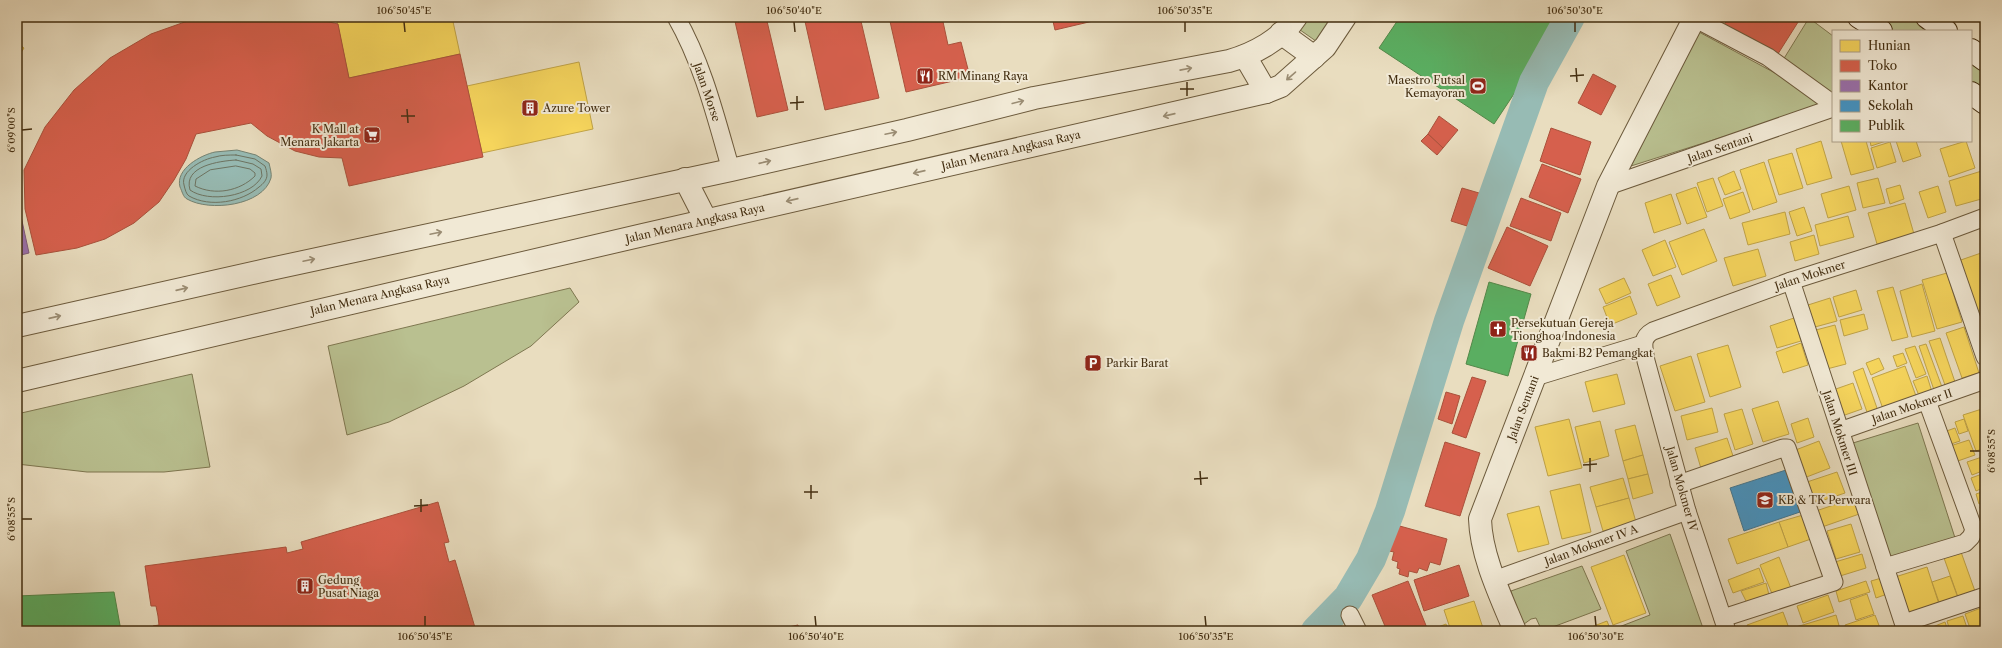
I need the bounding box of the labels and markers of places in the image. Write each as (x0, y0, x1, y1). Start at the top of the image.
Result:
restaurant icon: RM Minang Raya (915, 66, 935, 86)
place label: RM Minang Raya (938, 69, 1028, 83)
place label: Maestro Futsal Kemayoran (1388, 73, 1466, 100)
sports icon: Maestro Futsal Kemayoran (1468, 76, 1488, 96)
building icon: Azure Tower (520, 98, 540, 118)
place label: Azure Tower (542, 101, 610, 115)
place label: K Mall at Menara Jakarta (280, 122, 359, 149)
supermarket icon: K Mall at Menara Jakarta (362, 125, 382, 145)
place label: Persekutuan Gereja Tionghoa Indonesia (1511, 316, 1616, 343)
church icon: Persekutuan Gereja Tionghoa Indonesia (1488, 319, 1508, 339)
restaurant icon: Bakmi B2 Pemangkat (1519, 343, 1539, 363)
place label: Bakmi B2 Pemangkat (1542, 346, 1653, 360)
parking icon: Parkir Barat (1083, 353, 1103, 373)
place label: Parkir Barat (1106, 356, 1168, 370)
school or university icon: KB & TK Perwara (1755, 490, 1775, 510)
place label: KB & TK Perwara (1778, 493, 1871, 507)
place label: Gedung Pusat Niaga (318, 573, 379, 600)
building icon: Gedung Pusat Niaga (295, 576, 315, 596)

